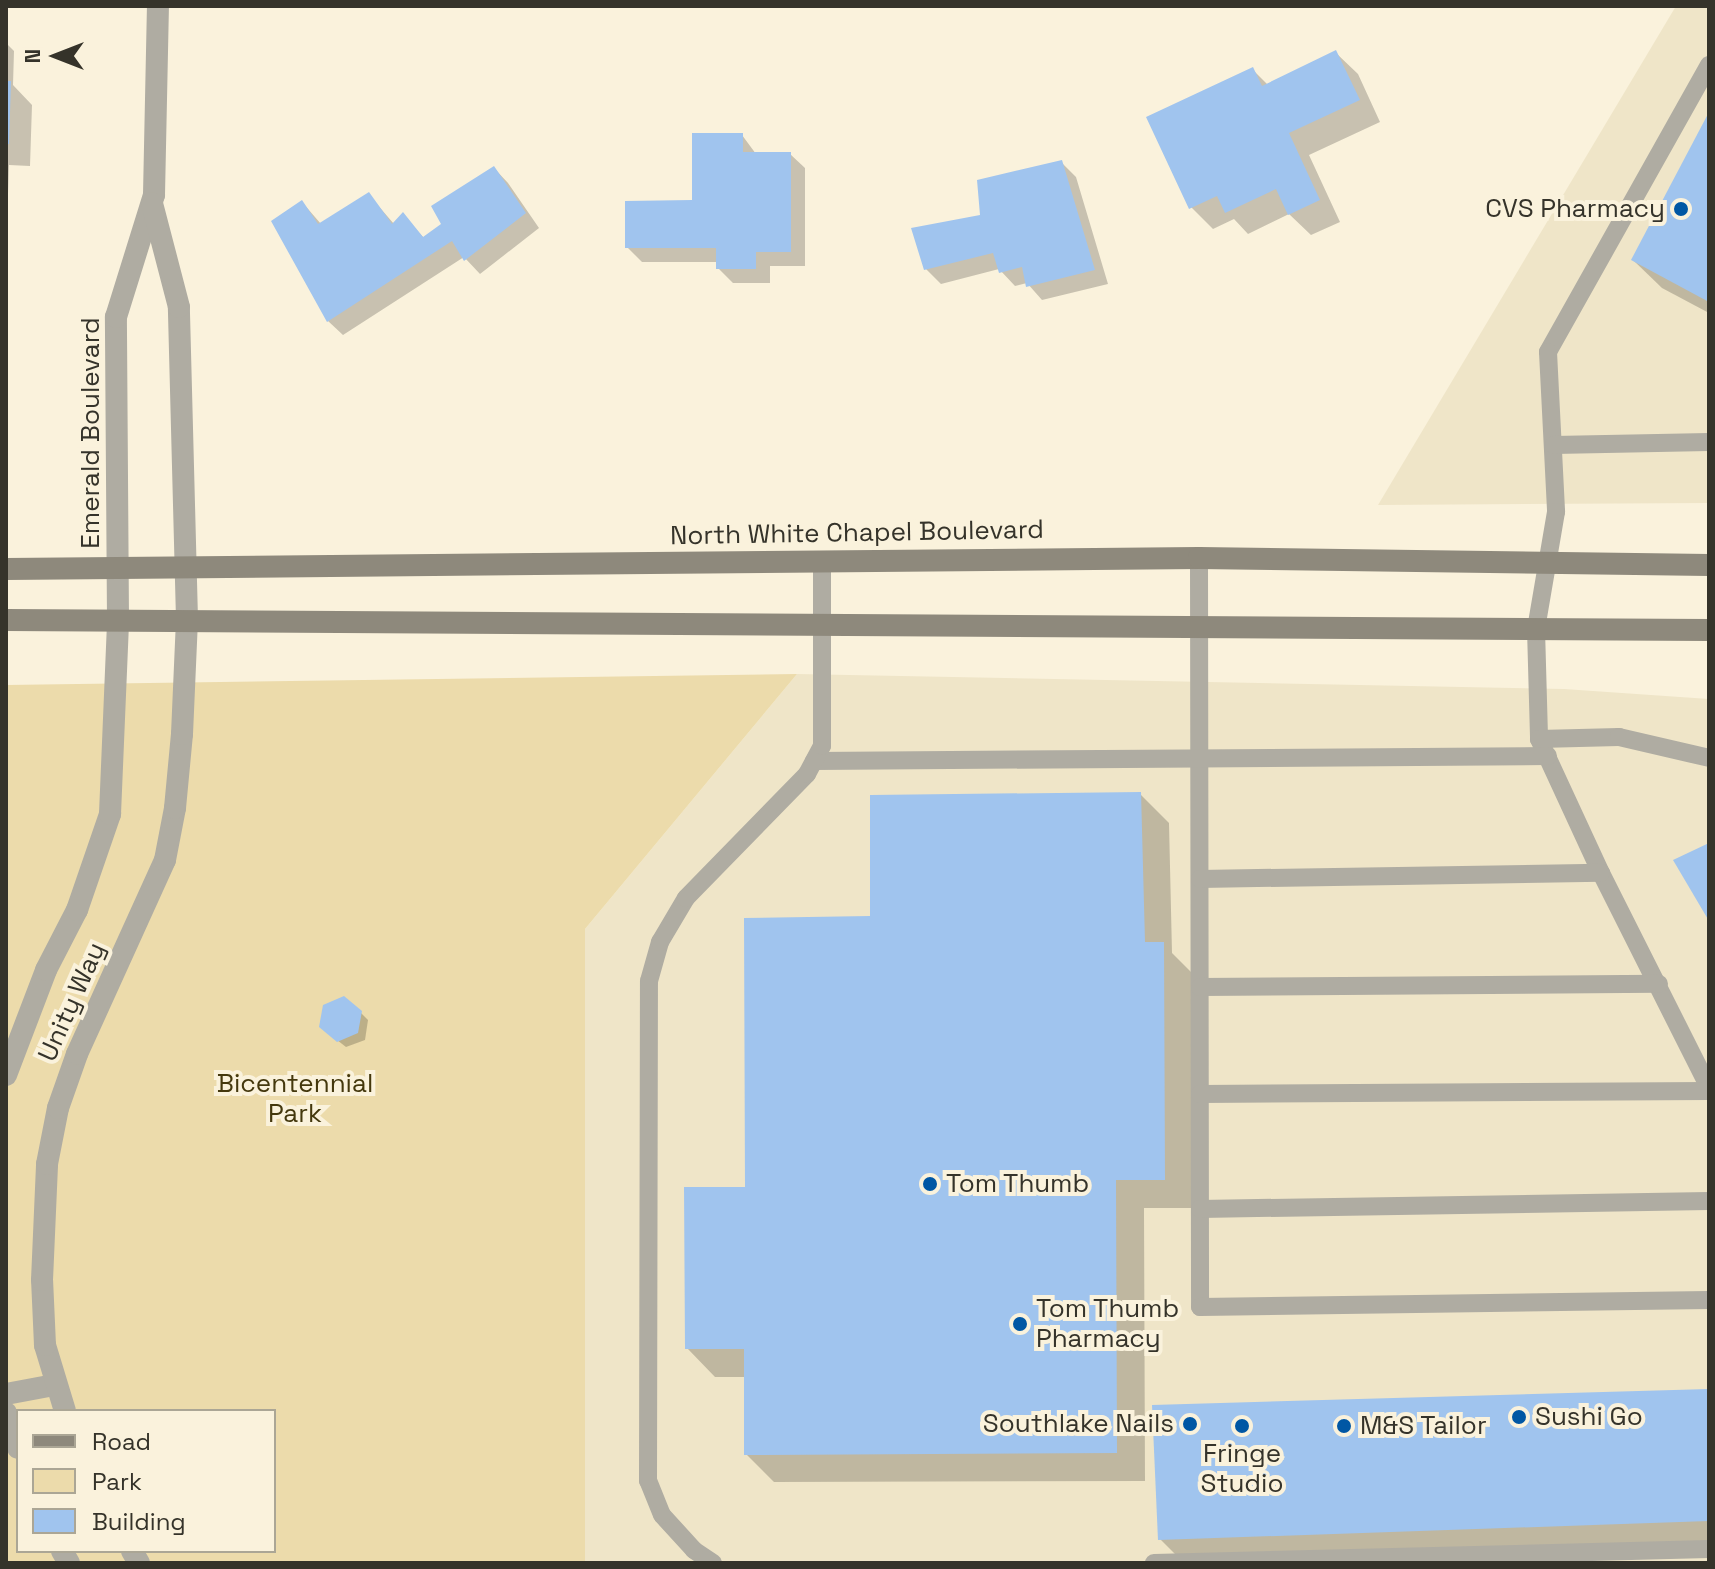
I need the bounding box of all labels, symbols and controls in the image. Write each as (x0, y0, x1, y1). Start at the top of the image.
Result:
north arrow (16, 16, 96, 96)
text: N (18, 49, 46, 63)
place label: CVS Pharmacy (1485, 193, 1665, 225)
marker: CVS Pharmacy (1672, 200, 1690, 218)
street label: Emerald Boulevard (75, 317, 107, 549)
street label: North White Chapel Boulevard (670, 514, 1044, 552)
street label: Unity Way (32, 938, 112, 1066)
park label: Bicentennial Park (217, 1068, 373, 1130)
place label: Tom Thumb (946, 1168, 1090, 1200)
marker: Tom Thumb (921, 1175, 939, 1193)
place label: Tom Thumb Pharmacy (1036, 1293, 1180, 1354)
marker: Tom Thumb Pharmacy (1011, 1315, 1029, 1333)
place label: Sushi Go (1535, 1401, 1643, 1433)
place label: Southlake Nails (983, 1408, 1174, 1440)
marker: Sushi Go (1510, 1408, 1528, 1426)
legend (16, 1409, 276, 1553)
place label: M&S Tailor (1360, 1410, 1487, 1442)
marker: Southlake Nails (1181, 1415, 1199, 1433)
marker: Fringe Studio (1233, 1417, 1251, 1435)
marker: M&S Tailor (1335, 1417, 1353, 1435)
text: Road (92, 1426, 151, 1457)
place label: Fringe Studio (1201, 1438, 1283, 1500)
text: Park (92, 1466, 142, 1497)
text: Building (92, 1506, 186, 1537)

